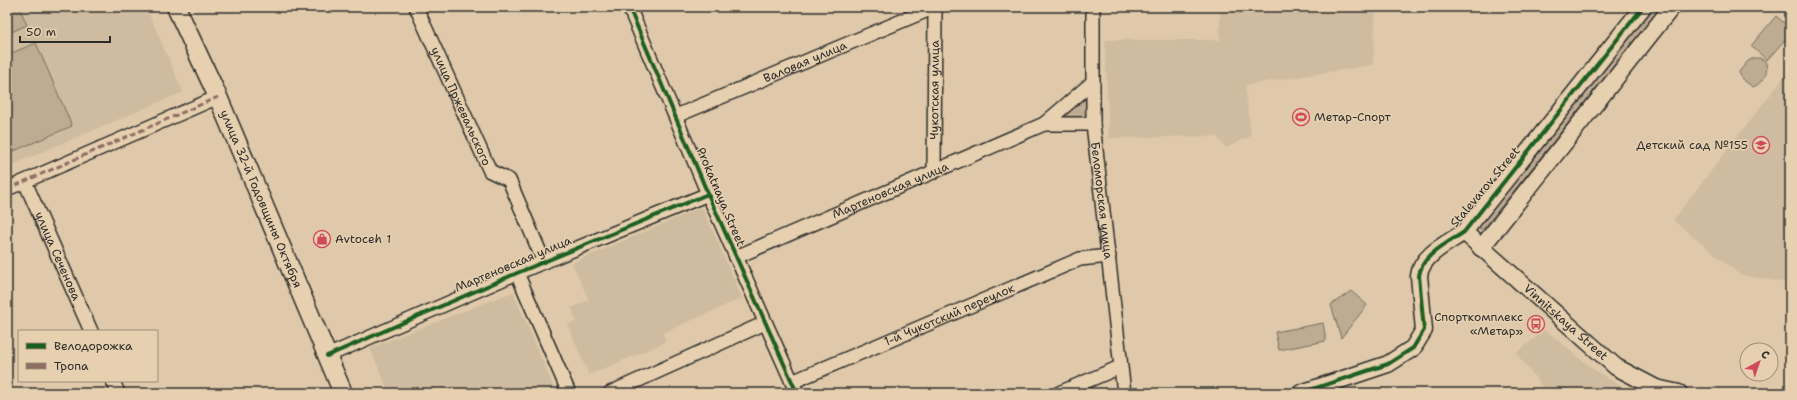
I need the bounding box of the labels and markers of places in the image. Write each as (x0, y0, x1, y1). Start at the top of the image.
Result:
sports icon: Метар-Спорт (1291, 107, 1311, 127)
place label: Метар-Спорт (1314, 109, 1392, 125)
school or university icon: Детский сад №155 (1751, 135, 1771, 155)
place label: Детский сад №155 (1636, 137, 1748, 153)
shop icon: Avtoceh 1 (312, 229, 332, 249)
place label: Avtoceh 1 (335, 231, 391, 247)
place label: Спорткомплекс «Метар» (1434, 309, 1523, 339)
bus stop icon: Спорткомплекс «Метар» (1526, 314, 1546, 334)

